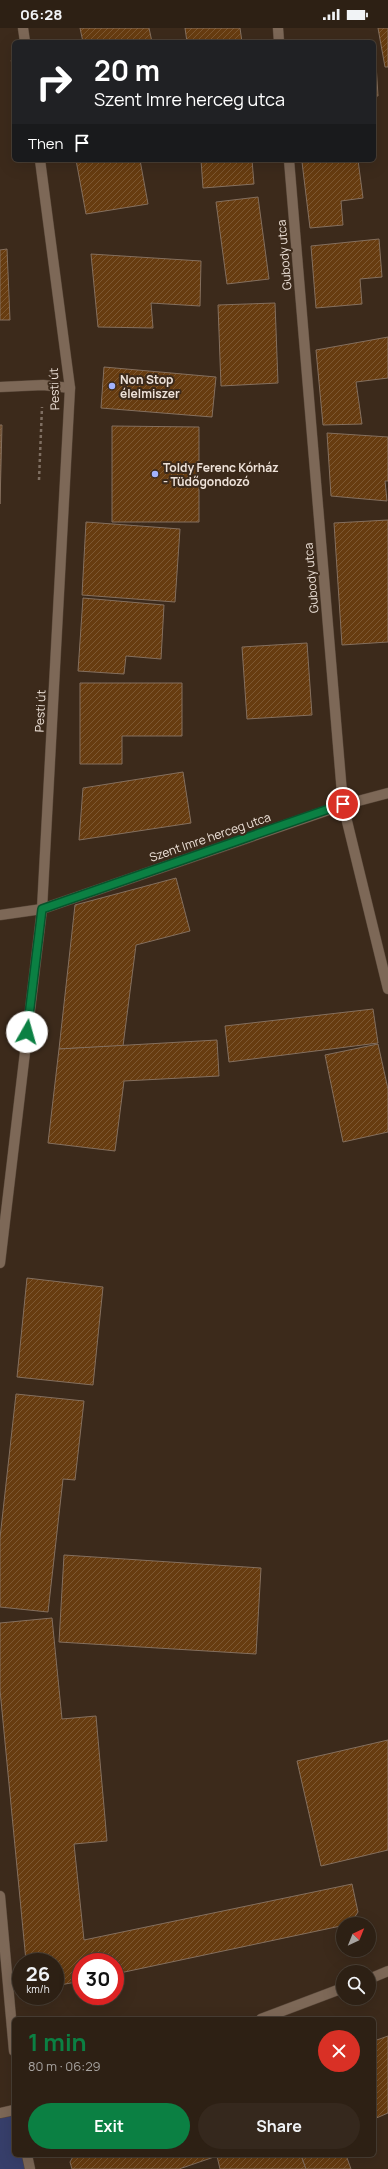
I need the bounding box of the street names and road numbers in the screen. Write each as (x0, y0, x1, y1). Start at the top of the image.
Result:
street label: Gubody utca (272, 219, 296, 291)
street label: Pesti út (45, 367, 63, 411)
street label: Gubody utca (299, 542, 323, 614)
street label: Pesti út (30, 689, 50, 733)
street label: Szent Imre herceg utca (147, 808, 273, 866)

